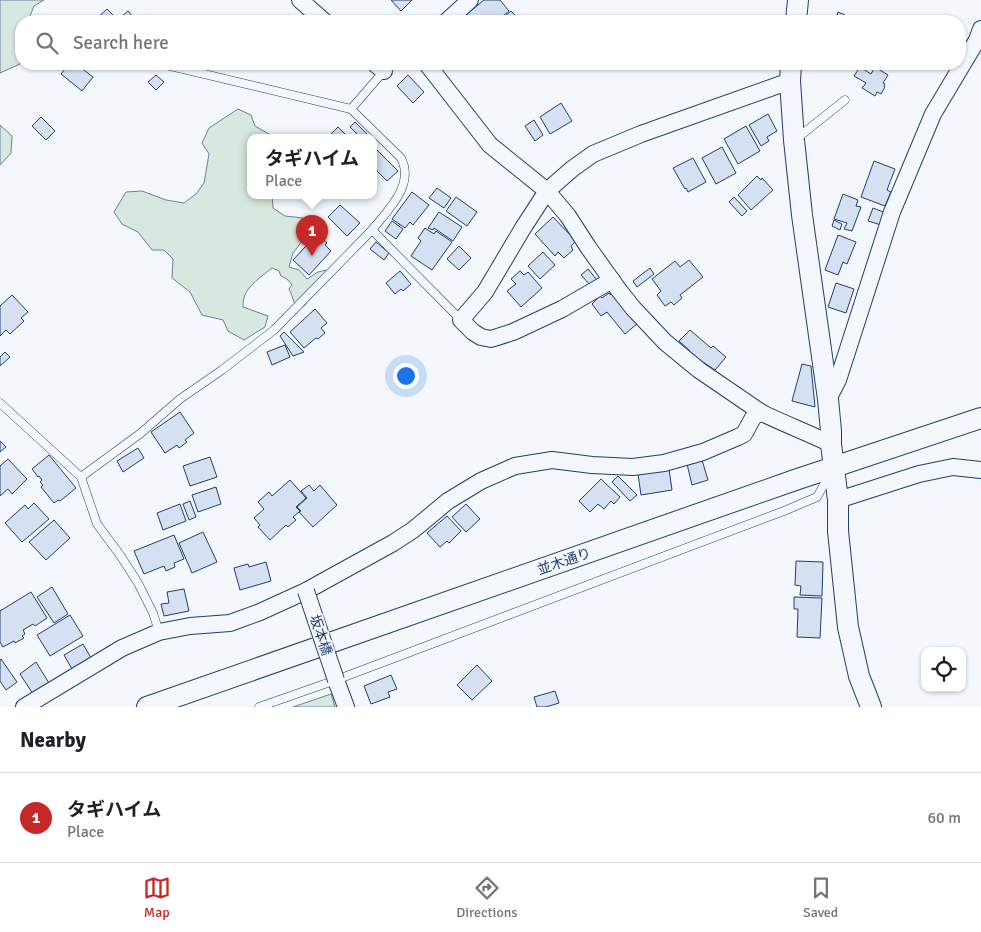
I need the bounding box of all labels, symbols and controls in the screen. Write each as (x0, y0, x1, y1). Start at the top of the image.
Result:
search box (15, 15, 966, 70)
icon: search (33, 29, 61, 57)
text: Search here (73, 31, 169, 55)
popup (247, 134, 377, 199)
text: タギハイム (265, 147, 359, 171)
text: Place (265, 171, 302, 191)
pin: 1 (296, 215, 328, 256)
your location (393, 363, 419, 389)
street label: 並木通り (535, 544, 593, 579)
street label: 坂本橋 (306, 613, 335, 658)
map controls (921, 647, 966, 692)
button: locate (921, 647, 966, 692)
text: Nearby (20, 727, 86, 753)
text: タギハイム (67, 798, 161, 822)
text: 1 (32, 808, 40, 828)
text: 60 m (927, 808, 961, 828)
text: Place (67, 822, 104, 842)
tab: Map (143, 874, 171, 921)
tab: Directions (456, 874, 517, 921)
tab: Saved (803, 874, 838, 921)

